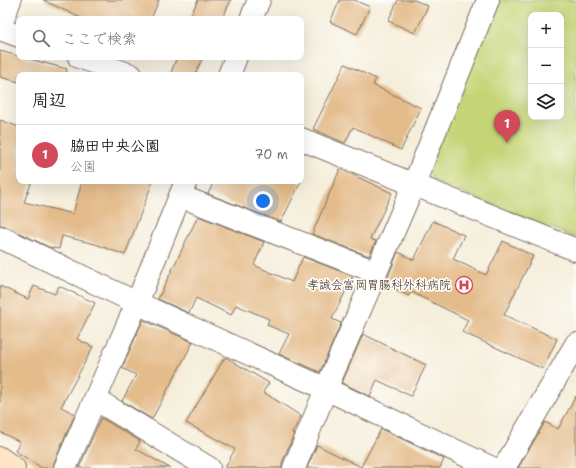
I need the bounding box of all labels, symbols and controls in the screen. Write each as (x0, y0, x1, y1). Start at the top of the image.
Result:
map controls (528, 12, 564, 120)
button: + (528, 12, 564, 48)
search box (16, 16, 304, 60)
icon: search (30, 27, 52, 49)
text: ここで検索 (62, 29, 137, 49)
button: − (528, 48, 564, 84)
button: layers (528, 84, 564, 120)
text: 周辺 (32, 89, 66, 111)
pin: 1 (494, 110, 520, 143)
text: 脇田中央公園 (70, 136, 160, 156)
text: 1 (42, 146, 48, 163)
text: 70 m (254, 146, 288, 163)
text: 公園 (70, 158, 96, 175)
your location (253, 191, 273, 211)
hospital icon: 孝誠会富岡胃腸科外科病院 (454, 275, 474, 295)
place label: 孝誠会富岡胃腸科外科病院 (307, 277, 451, 293)

